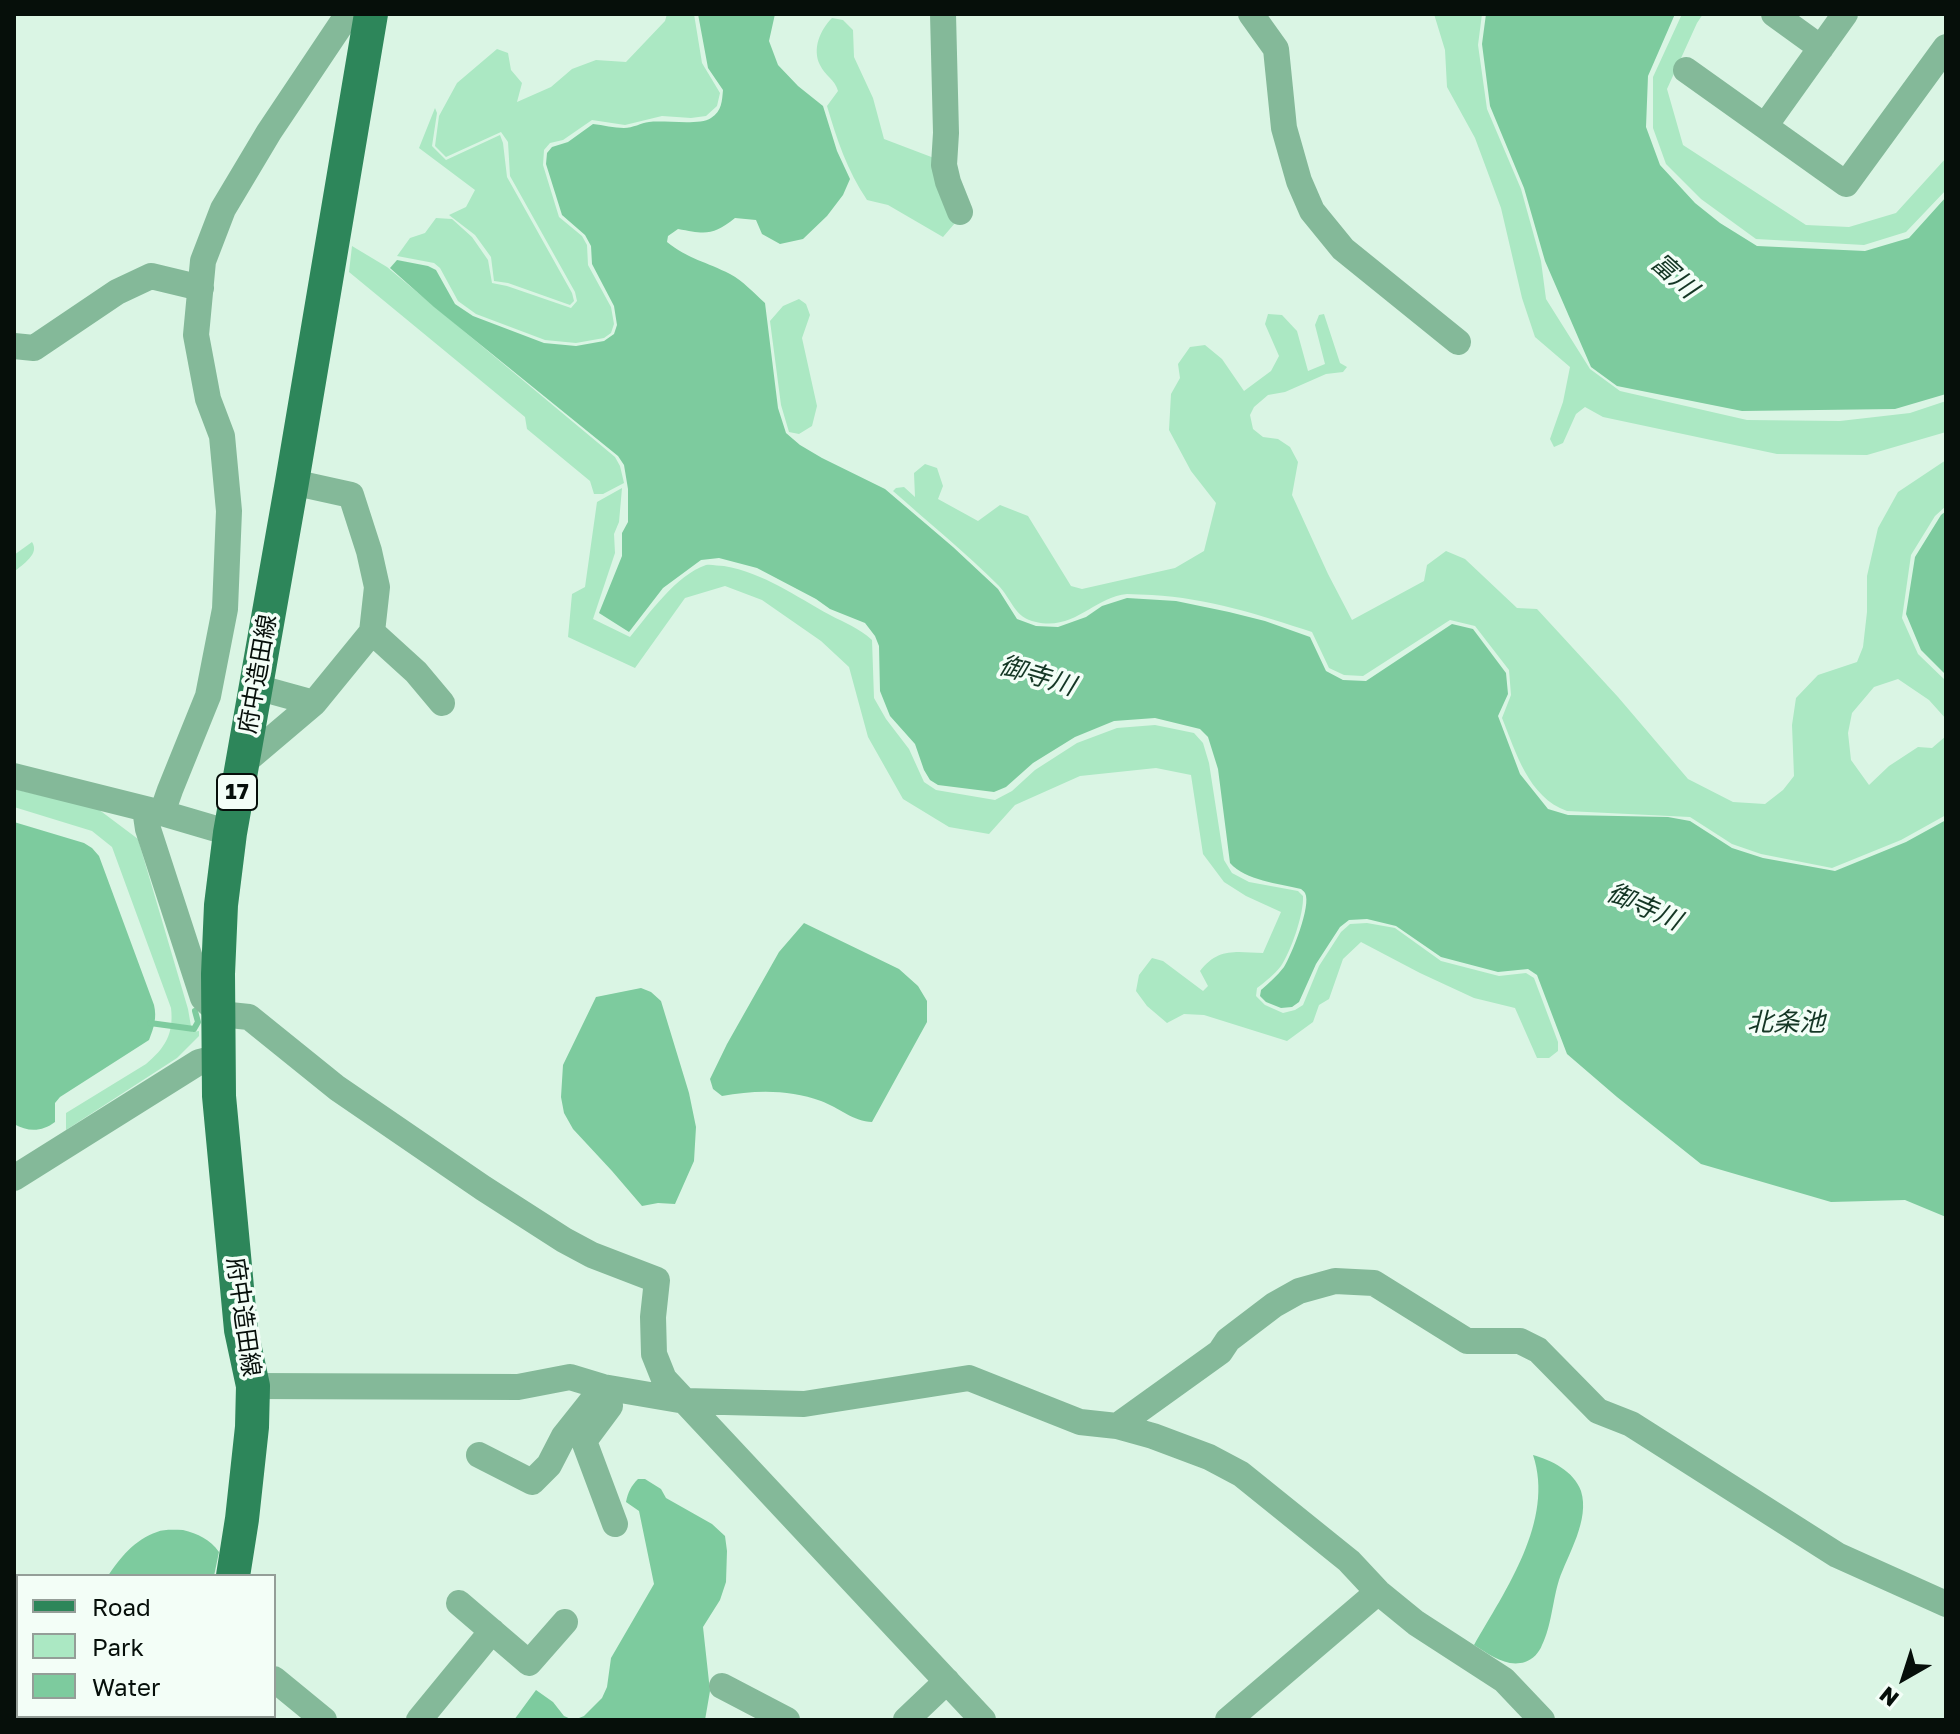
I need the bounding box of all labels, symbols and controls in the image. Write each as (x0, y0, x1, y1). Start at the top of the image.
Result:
water label: 富川 (1644, 247, 1704, 305)
street label: 府中造田線 (233, 612, 283, 736)
water label: 御寺川 (995, 650, 1079, 702)
road number: 17 (217, 774, 257, 810)
water label: 御寺川 (1602, 877, 1686, 937)
water label: 北条池 (1747, 1007, 1825, 1039)
street label: 府中造田線 (220, 1256, 266, 1378)
legend (16, 1574, 276, 1718)
text: Road (92, 1592, 151, 1621)
text: Park (92, 1632, 144, 1661)
north arrow (1864, 1638, 1944, 1718)
text: Water (92, 1672, 160, 1701)
text: N (1874, 1681, 1904, 1713)

